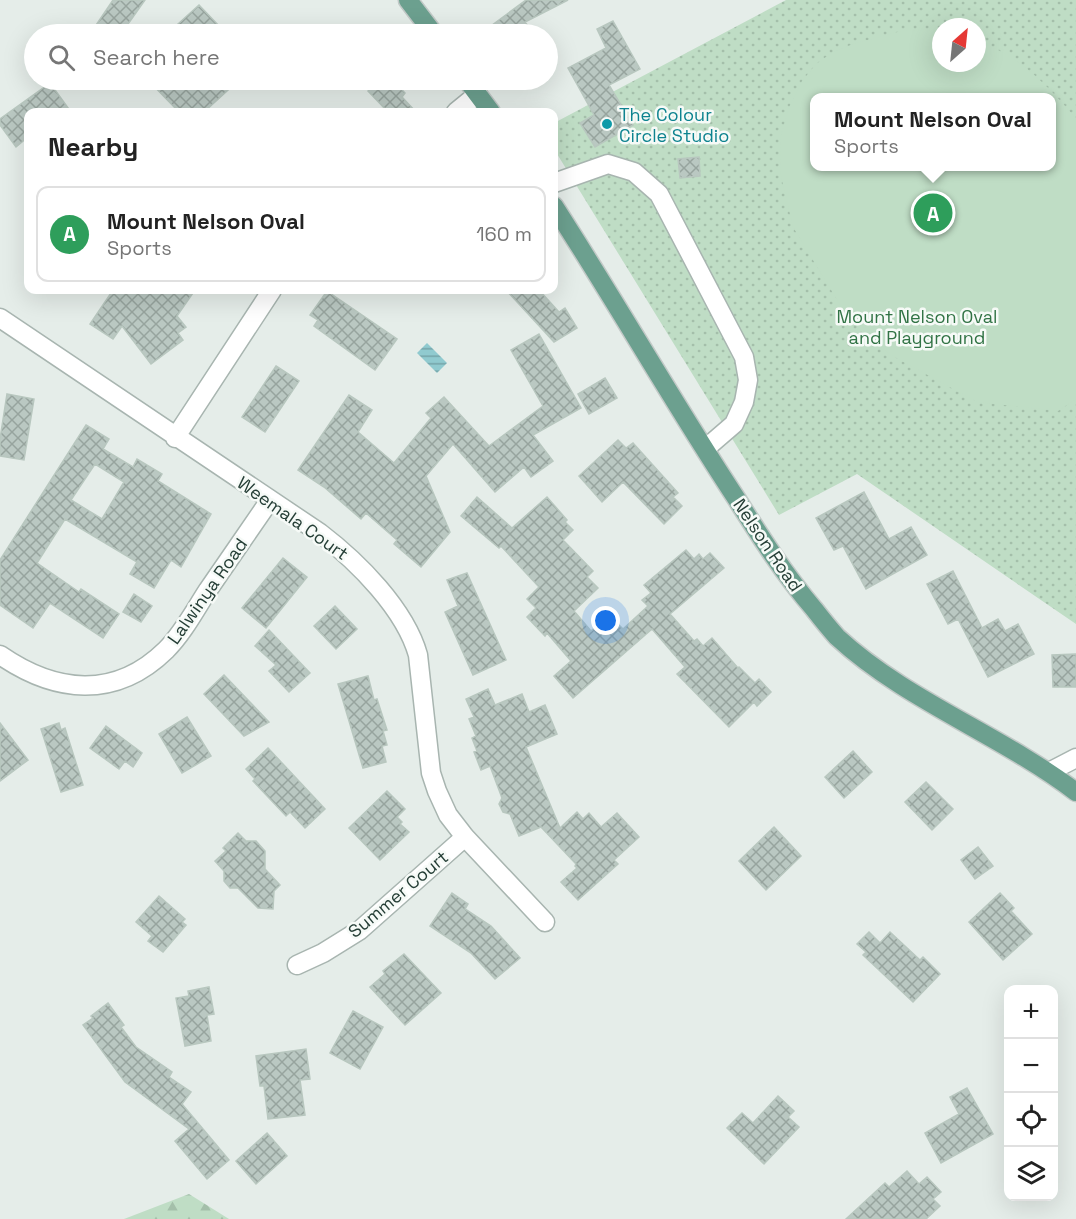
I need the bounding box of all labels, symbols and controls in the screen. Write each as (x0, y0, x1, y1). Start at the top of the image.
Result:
north arrow (932, 18, 986, 72)
search box (24, 24, 558, 90)
icon: search (45, 41, 78, 74)
text: Search here (93, 43, 220, 71)
popup (810, 93, 1056, 171)
place label: The Colour Circle Studio (619, 103, 729, 147)
text: Mount Nelson Oval (834, 105, 1032, 133)
marker: The Colour Circle Studio (600, 117, 614, 131)
text: Nearby (48, 130, 138, 164)
text: Sports (834, 133, 899, 159)
pin: A (914, 190, 952, 236)
text: Mount Nelson Oval (107, 207, 305, 235)
text: A (63, 221, 76, 247)
text: 160 m (476, 221, 532, 247)
text: Sports (107, 235, 172, 261)
park label: Mount Nelson Oval and Playground (837, 305, 997, 349)
street label: Weemala Court (233, 471, 353, 565)
street label: Nelson Road (728, 494, 808, 596)
street label: Lalwinya Road (162, 533, 252, 649)
your location (591, 606, 620, 635)
street label: Summer Court (343, 845, 453, 943)
map controls (1004, 985, 1058, 1201)
button: + (1004, 985, 1058, 1039)
button: − (1004, 1039, 1058, 1093)
button: locate (1004, 1093, 1058, 1147)
button: layers (1004, 1147, 1058, 1201)

